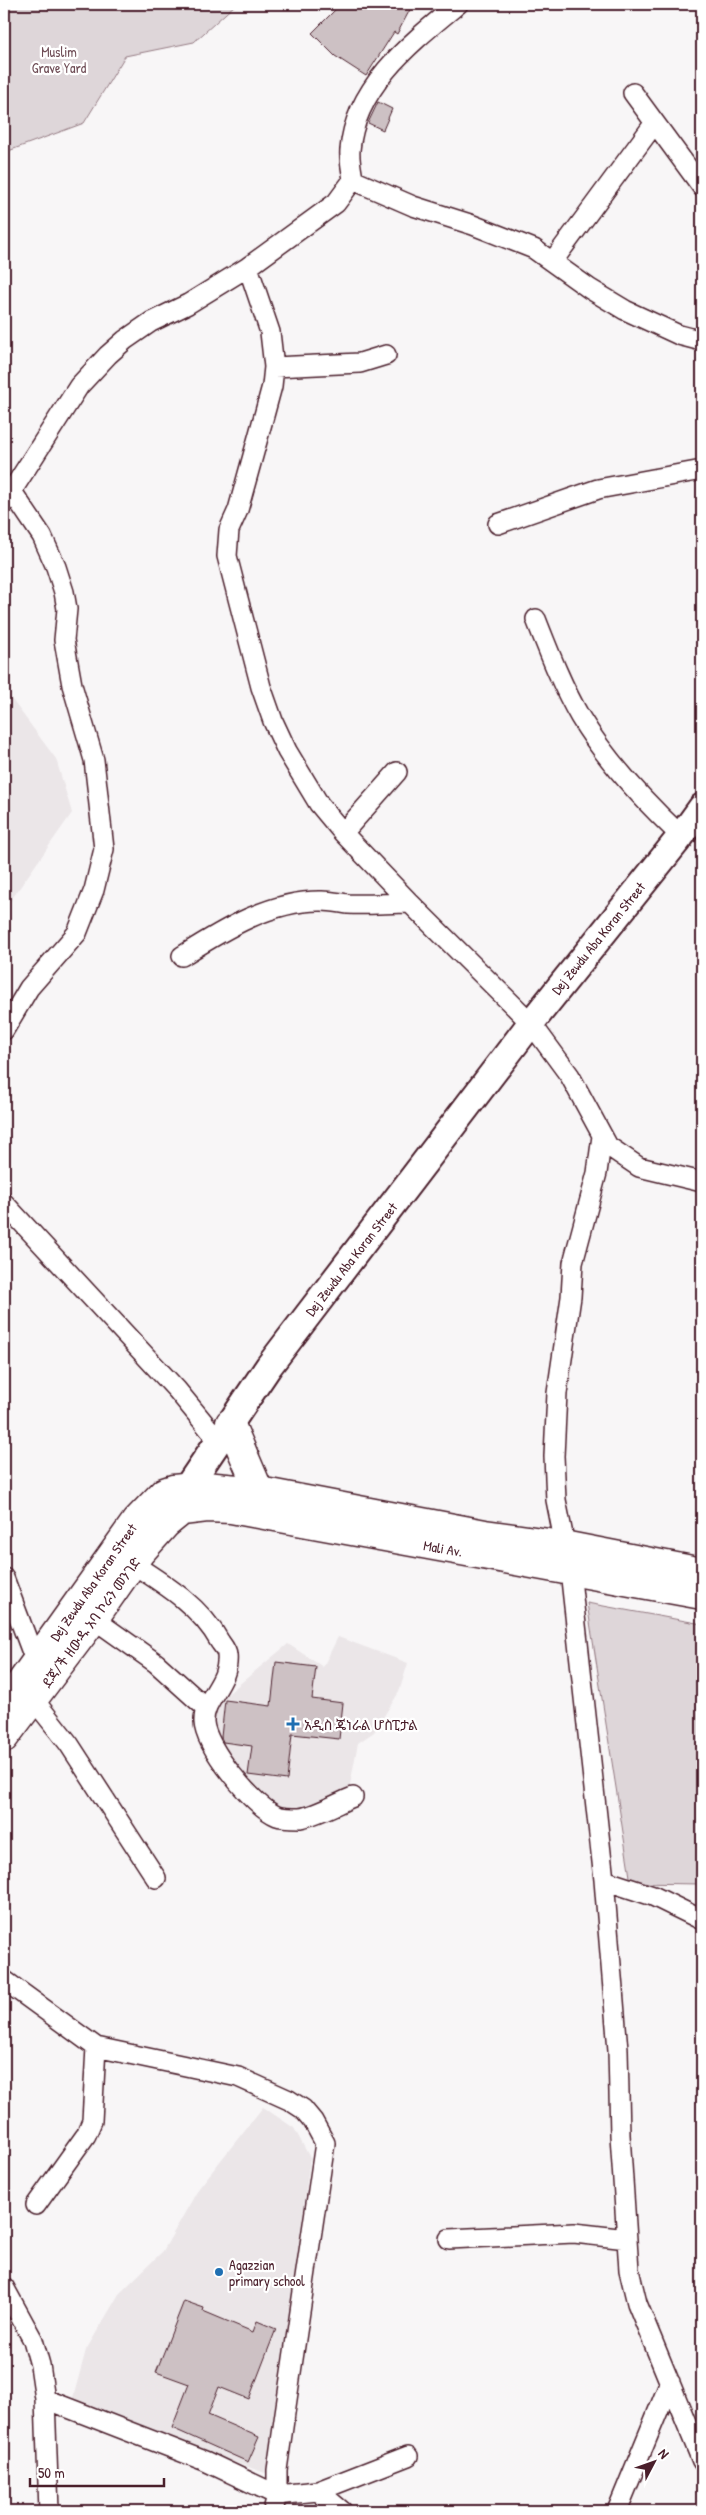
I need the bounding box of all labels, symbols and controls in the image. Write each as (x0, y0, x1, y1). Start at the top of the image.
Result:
park label: Muslim Grave Yard (32, 42, 87, 77)
street label: Dej Zewdu Aba Koran Street (547, 878, 650, 999)
street label: Dej Zewdu Aba Koran Street (301, 1198, 402, 1320)
street label: Dej Zewdu Aba Koran Street (45, 1519, 142, 1645)
street label: Mali Av. (422, 1535, 464, 1561)
street label: ደጃ/ች ዘውዱ አባ ኮራን መንገድ (37, 1553, 145, 1691)
place label: አዲስ ጄነራል ሆስፒታል (304, 1715, 418, 1734)
marker: አዲስ ጄነራል ሆስፒታል (286, 1717, 300, 1731)
place label: Agazzian primary school (229, 2255, 305, 2291)
marker: Agazzian primary school (213, 2266, 225, 2278)
north arrow (628, 2438, 678, 2488)
text: N (655, 2444, 674, 2463)
scale bar (30, 2455, 164, 2487)
text: 50 m (38, 2462, 65, 2483)

